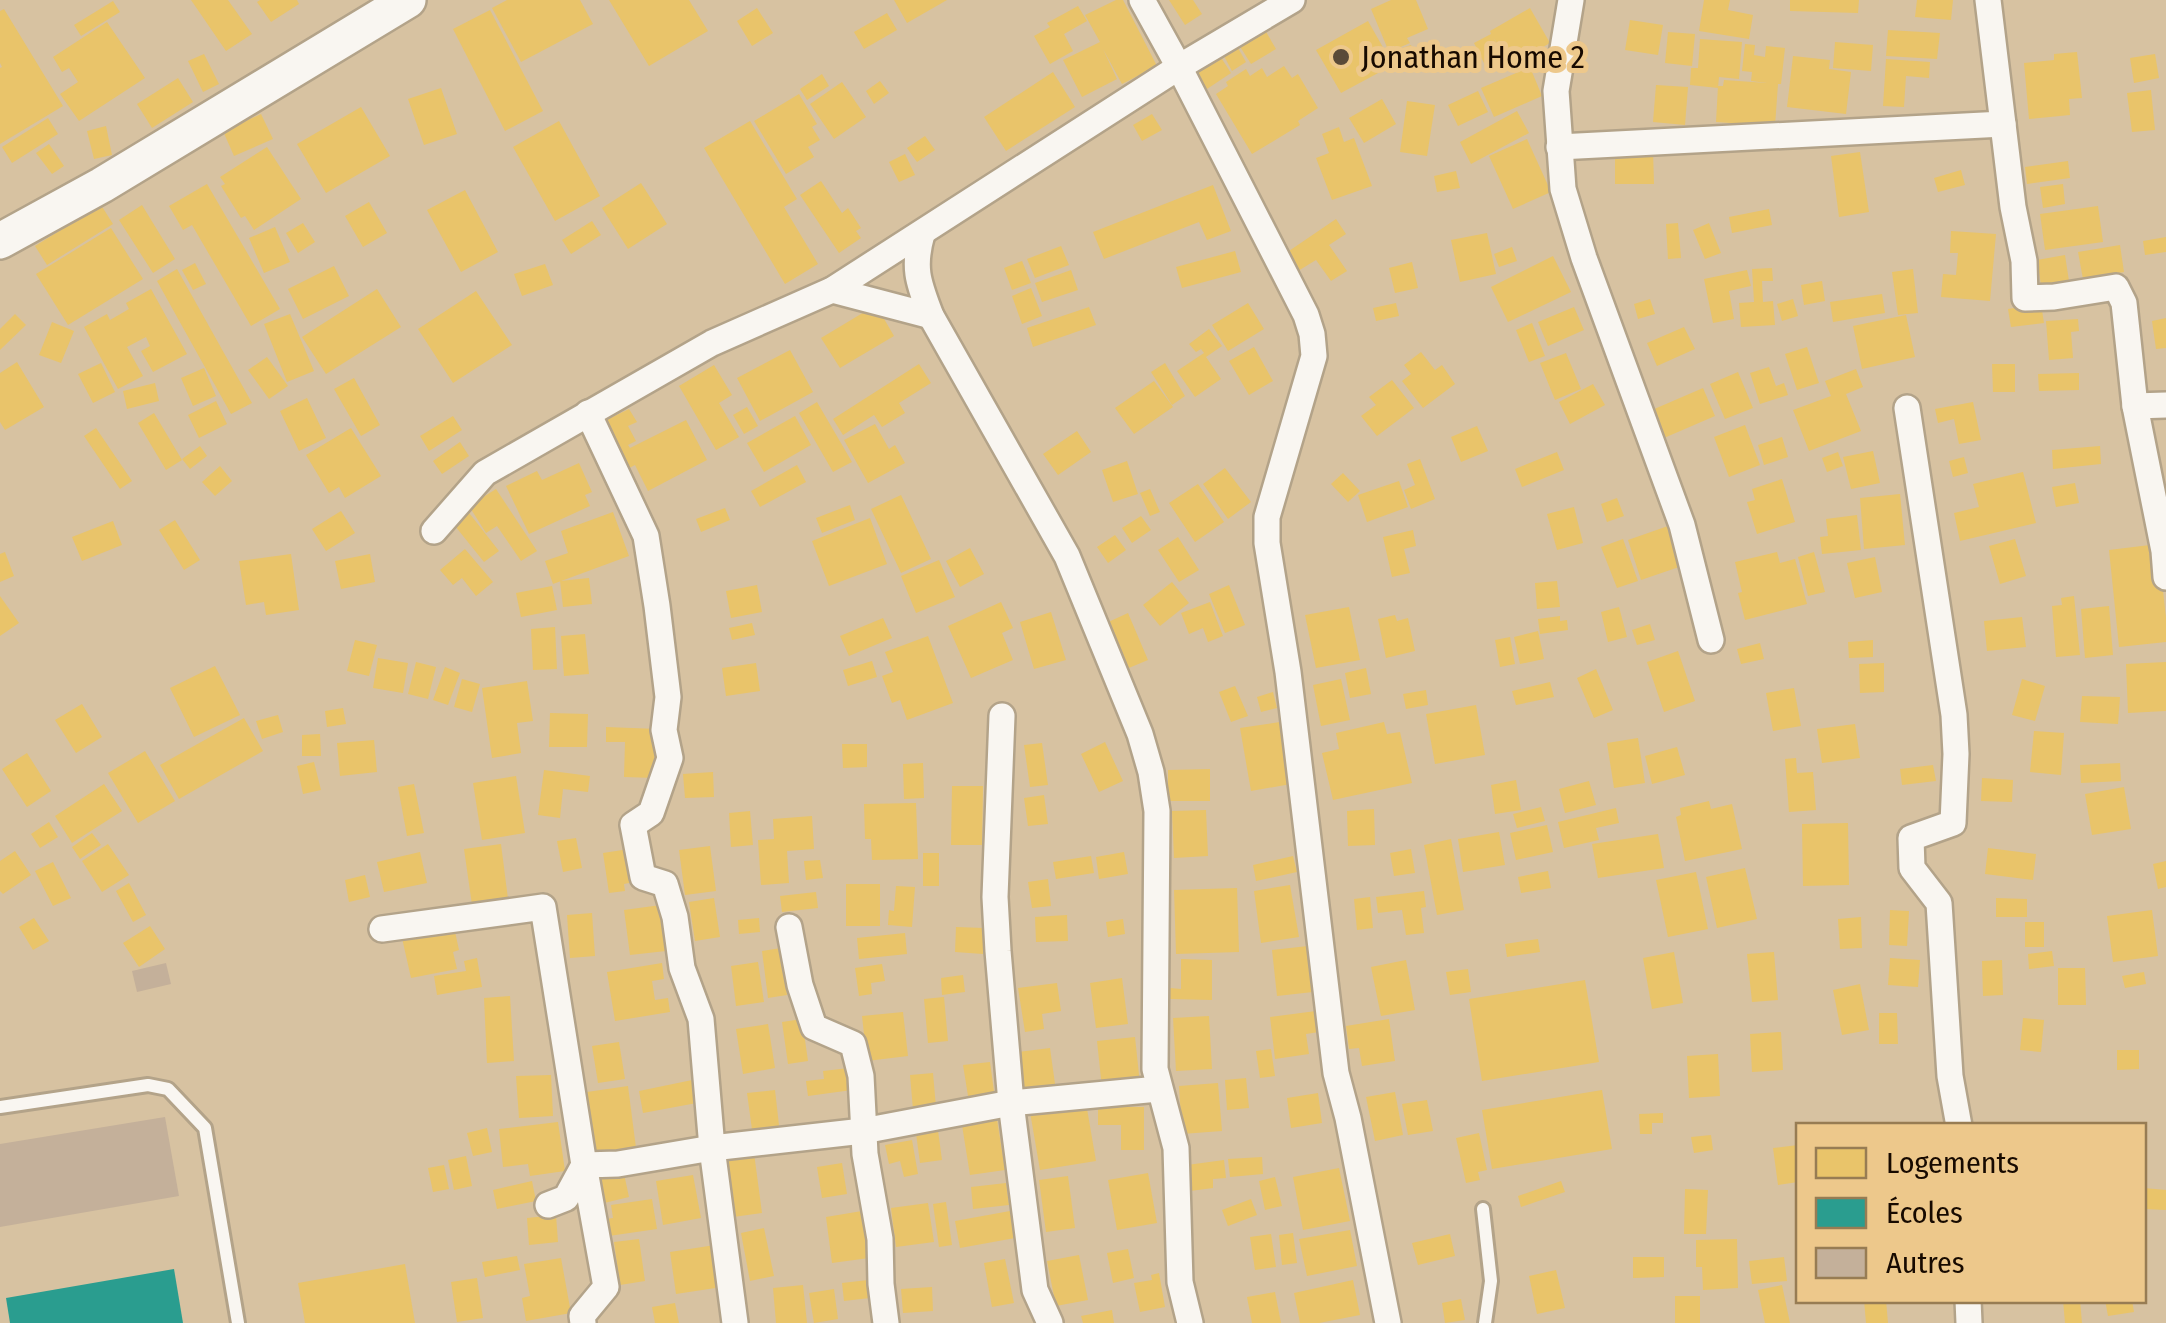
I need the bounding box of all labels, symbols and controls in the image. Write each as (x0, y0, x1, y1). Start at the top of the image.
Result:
place label: Jonathan Home 2 (1361, 38, 1585, 76)
marker: Jonathan Home 2 (1330, 46, 1352, 68)
legend (1796, 1123, 2146, 1303)
text: Logements (1886, 1145, 2019, 1181)
text: Écoles (1886, 1195, 1963, 1231)
text: Autres (1886, 1245, 1965, 1281)

